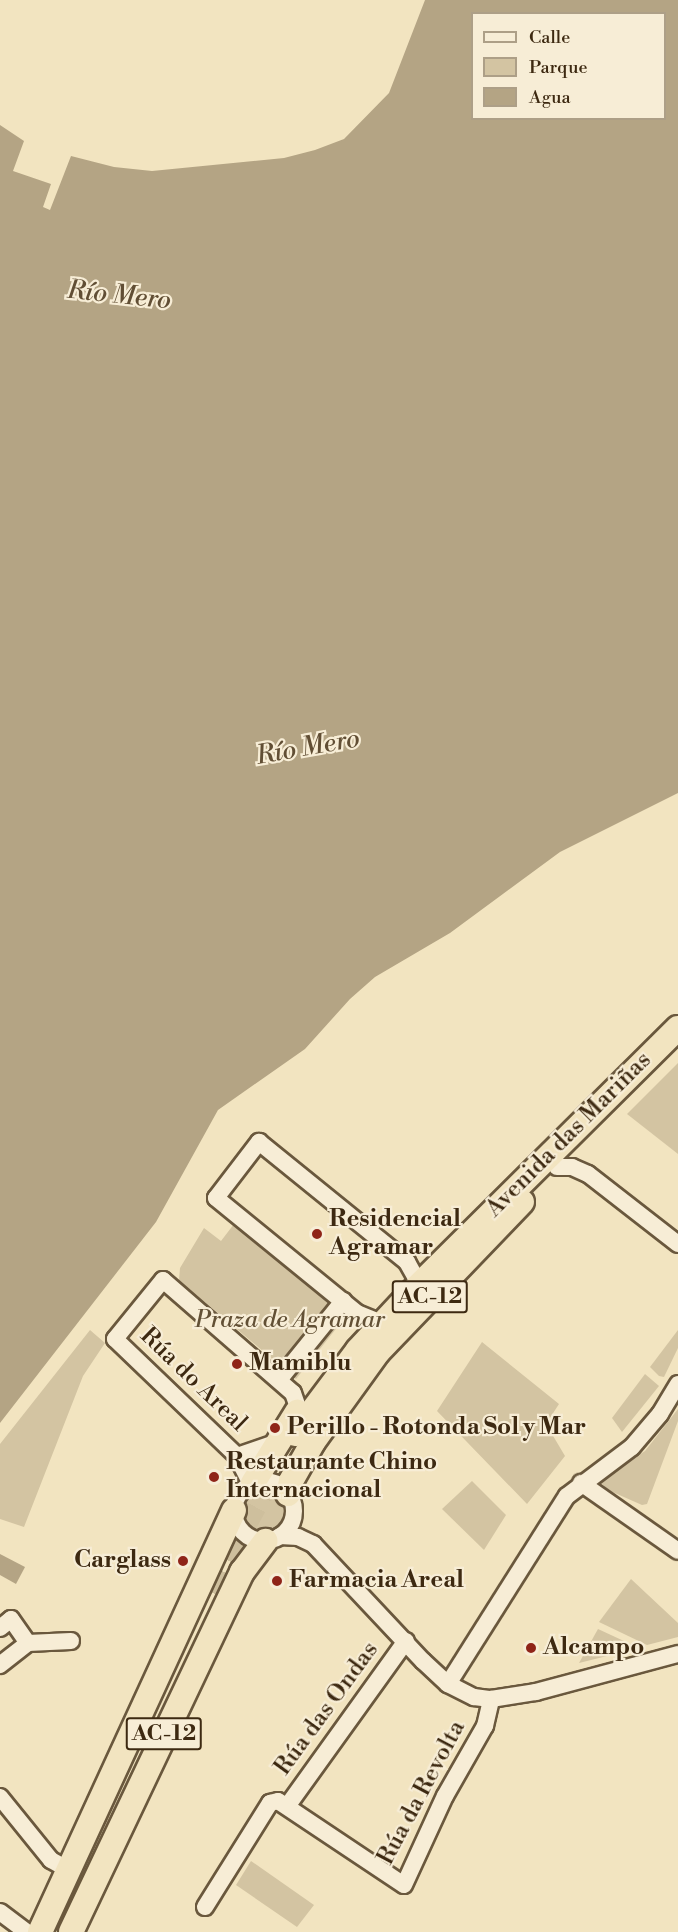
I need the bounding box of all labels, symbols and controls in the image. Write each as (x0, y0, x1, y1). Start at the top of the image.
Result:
legend (471, 12, 666, 120)
text: Calle (529, 26, 570, 49)
text: Parque (529, 56, 588, 79)
text: Agua (529, 86, 571, 109)
water label: Río Mero (66, 275, 172, 317)
water label: Río Mero (254, 724, 362, 772)
street label: Avenida das Mariñas (480, 1046, 658, 1224)
place label: Residencial Agramar (329, 1206, 461, 1262)
marker: Residencial Agramar (310, 1227, 324, 1241)
road number: AC-12 (391, 1278, 469, 1316)
park label: Praza de Agramar (195, 1307, 385, 1335)
street label: Rúa do Areal (134, 1322, 252, 1438)
place label: Mamiblu (249, 1350, 351, 1378)
marker: Mamiblu (230, 1357, 244, 1371)
place label: Perillo - Rotonda Sol y Mar (287, 1414, 586, 1442)
marker: Perillo - Rotonda Sol y Mar (268, 1421, 282, 1435)
place label: Restaurante Chino Internacional (226, 1449, 437, 1505)
marker: Restaurante Chino Internacional (207, 1470, 221, 1484)
place label: Carglass (74, 1547, 171, 1575)
marker: Carglass (176, 1554, 190, 1568)
place label: Farmacia Areal (289, 1567, 464, 1595)
marker: Farmacia Areal (270, 1574, 284, 1588)
place label: Alcampo (543, 1634, 644, 1662)
street label: Rúa das Ondas (269, 1637, 385, 1781)
marker: Alcampo (524, 1641, 538, 1655)
road number: AC-12 (125, 1715, 203, 1753)
street label: Rúa da Revolta (372, 1716, 472, 1870)

